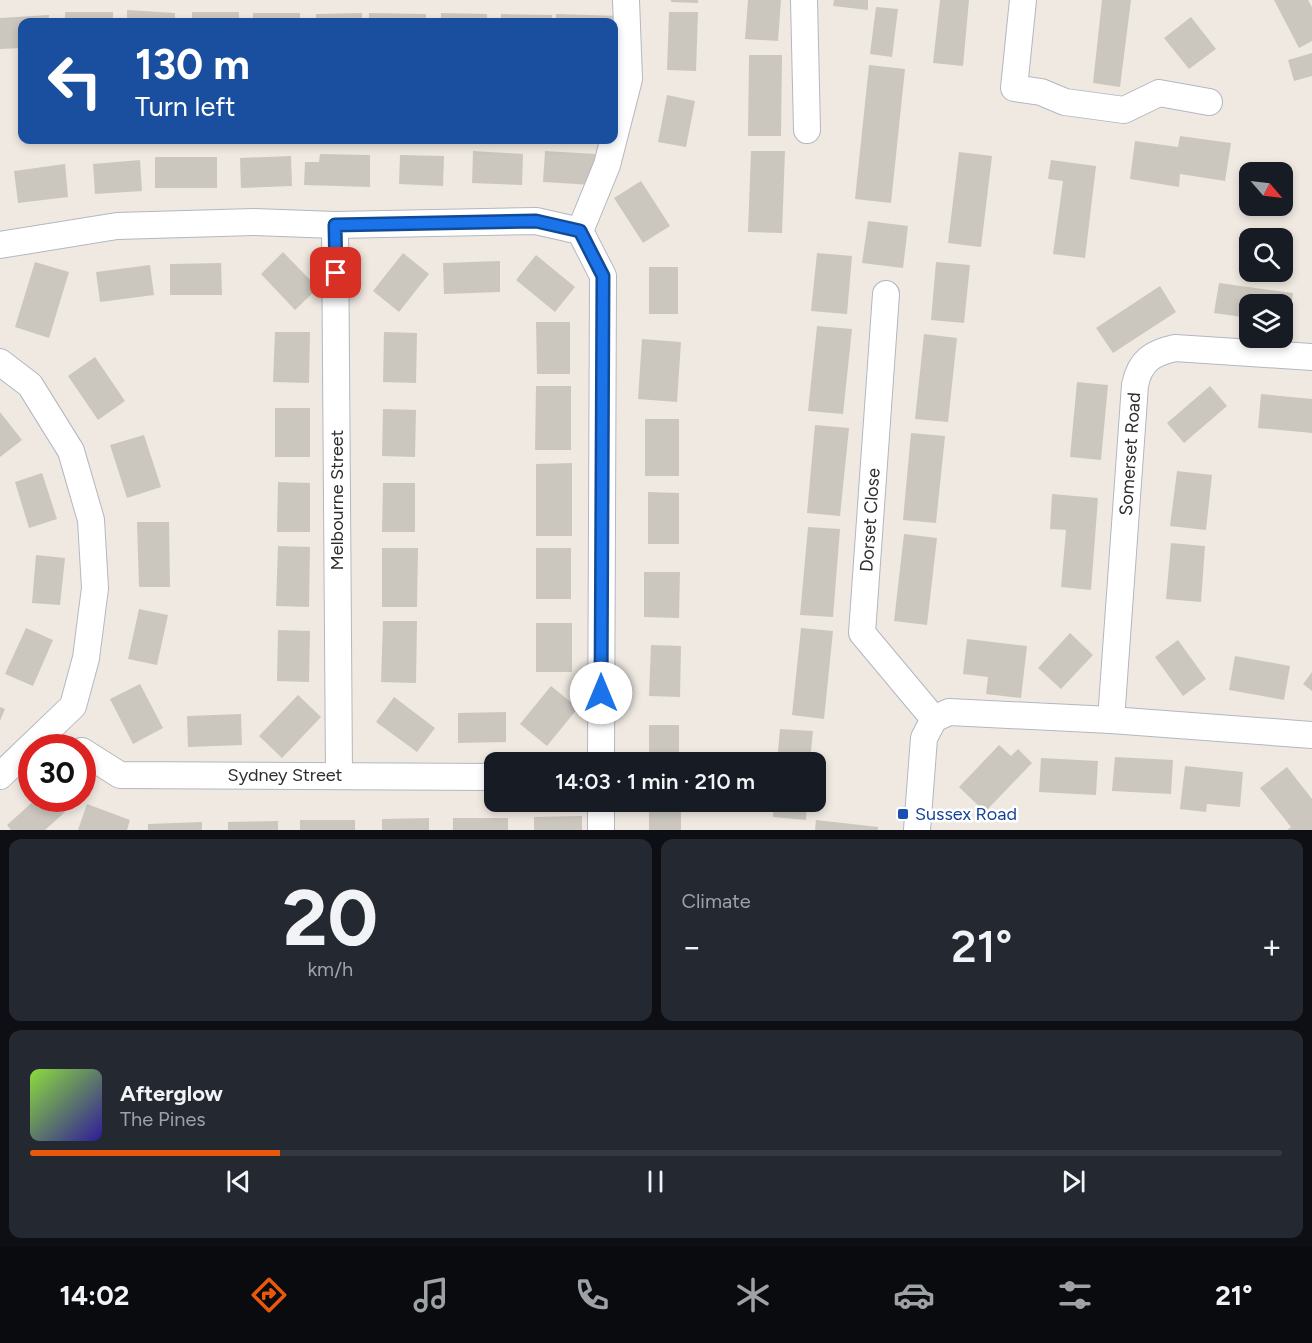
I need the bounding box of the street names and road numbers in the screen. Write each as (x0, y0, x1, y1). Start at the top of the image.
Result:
street label: Somerset Road (1115, 392, 1145, 516)
street label: Melbourne Street (326, 429, 348, 570)
street label: Dorset Close (855, 467, 885, 573)
street label: Sydney Street (228, 764, 343, 786)

